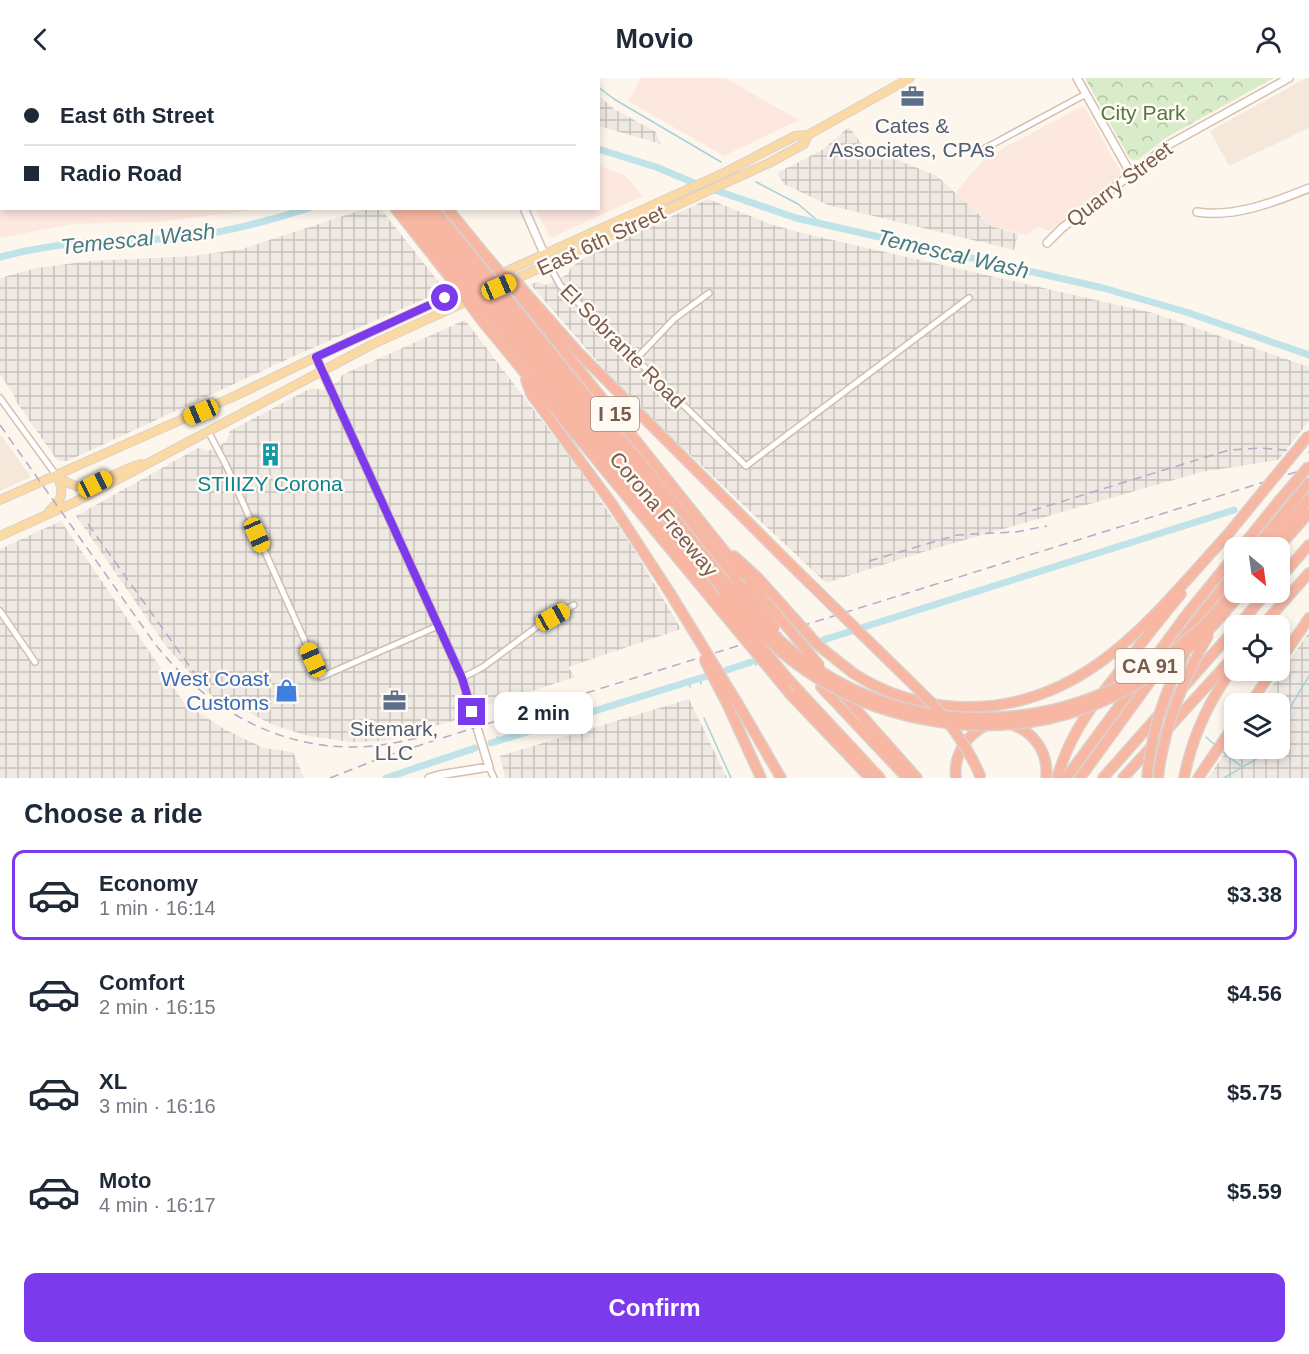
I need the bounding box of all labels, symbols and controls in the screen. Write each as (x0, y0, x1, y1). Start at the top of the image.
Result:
icon: back (24, 23, 57, 56)
icon: person (1252, 23, 1285, 56)
text: Movio (616, 24, 694, 54)
office icon: Cates & Associates, CPAs (899, 84, 925, 110)
park label: City Park (1100, 101, 1186, 124)
text: East 6th Street (60, 103, 214, 128)
place label: Cates & Associates, CPAs (829, 114, 995, 161)
street label: Quarry Street (1062, 137, 1176, 231)
text: Radio Road (60, 161, 182, 186)
street label: East 6th Street (533, 200, 669, 280)
water label: Temescal Wash (59, 218, 217, 260)
water label: Temescal Wash (875, 224, 1031, 284)
car (479, 272, 519, 302)
street label: El Sobrante Road (556, 279, 690, 413)
route start (431, 284, 458, 311)
car (181, 397, 221, 427)
road number: I 15 (591, 397, 639, 431)
building icon: STIIIZY Corona (257, 442, 283, 468)
street label: Corona Freeway (605, 447, 723, 581)
car (75, 468, 115, 500)
place label: STIIIZY Corona (197, 472, 343, 495)
car (241, 515, 273, 555)
north arrow (1224, 537, 1290, 603)
map controls (1224, 537, 1290, 759)
car (533, 600, 573, 634)
button: locate (1224, 615, 1290, 681)
car (297, 640, 329, 680)
road number: CA 91 (1116, 649, 1184, 683)
place label: West Coast Customs (161, 667, 269, 714)
shop icon: West Coast Customs (274, 677, 300, 703)
office icon: Sitemark, LLC (381, 687, 407, 713)
callout: 2 min (493, 691, 592, 733)
button: layers (1224, 693, 1290, 759)
route end (458, 698, 485, 725)
text: 2 min (517, 702, 570, 724)
place label: Sitemark, LLC (350, 717, 438, 764)
text: Choose a ride (24, 799, 203, 829)
icon: car (27, 868, 81, 922)
text: Economy (99, 871, 198, 896)
text: $3.38 (1227, 882, 1282, 907)
text: 1 min · 16:14 (99, 897, 216, 919)
icon: car (27, 967, 81, 1021)
text: Comfort (99, 970, 185, 995)
text: $4.56 (1227, 981, 1282, 1006)
text: 2 min · 16:15 (99, 996, 216, 1018)
icon: car (27, 1066, 81, 1120)
text: XL (99, 1069, 127, 1094)
text: $5.75 (1227, 1080, 1282, 1105)
text: 3 min · 16:16 (99, 1095, 216, 1117)
icon: car (27, 1165, 81, 1219)
text: Moto (99, 1168, 152, 1193)
text: $5.59 (1227, 1179, 1282, 1204)
text: 4 min · 16:17 (99, 1194, 216, 1216)
button: Confirm (24, 1273, 1285, 1342)

